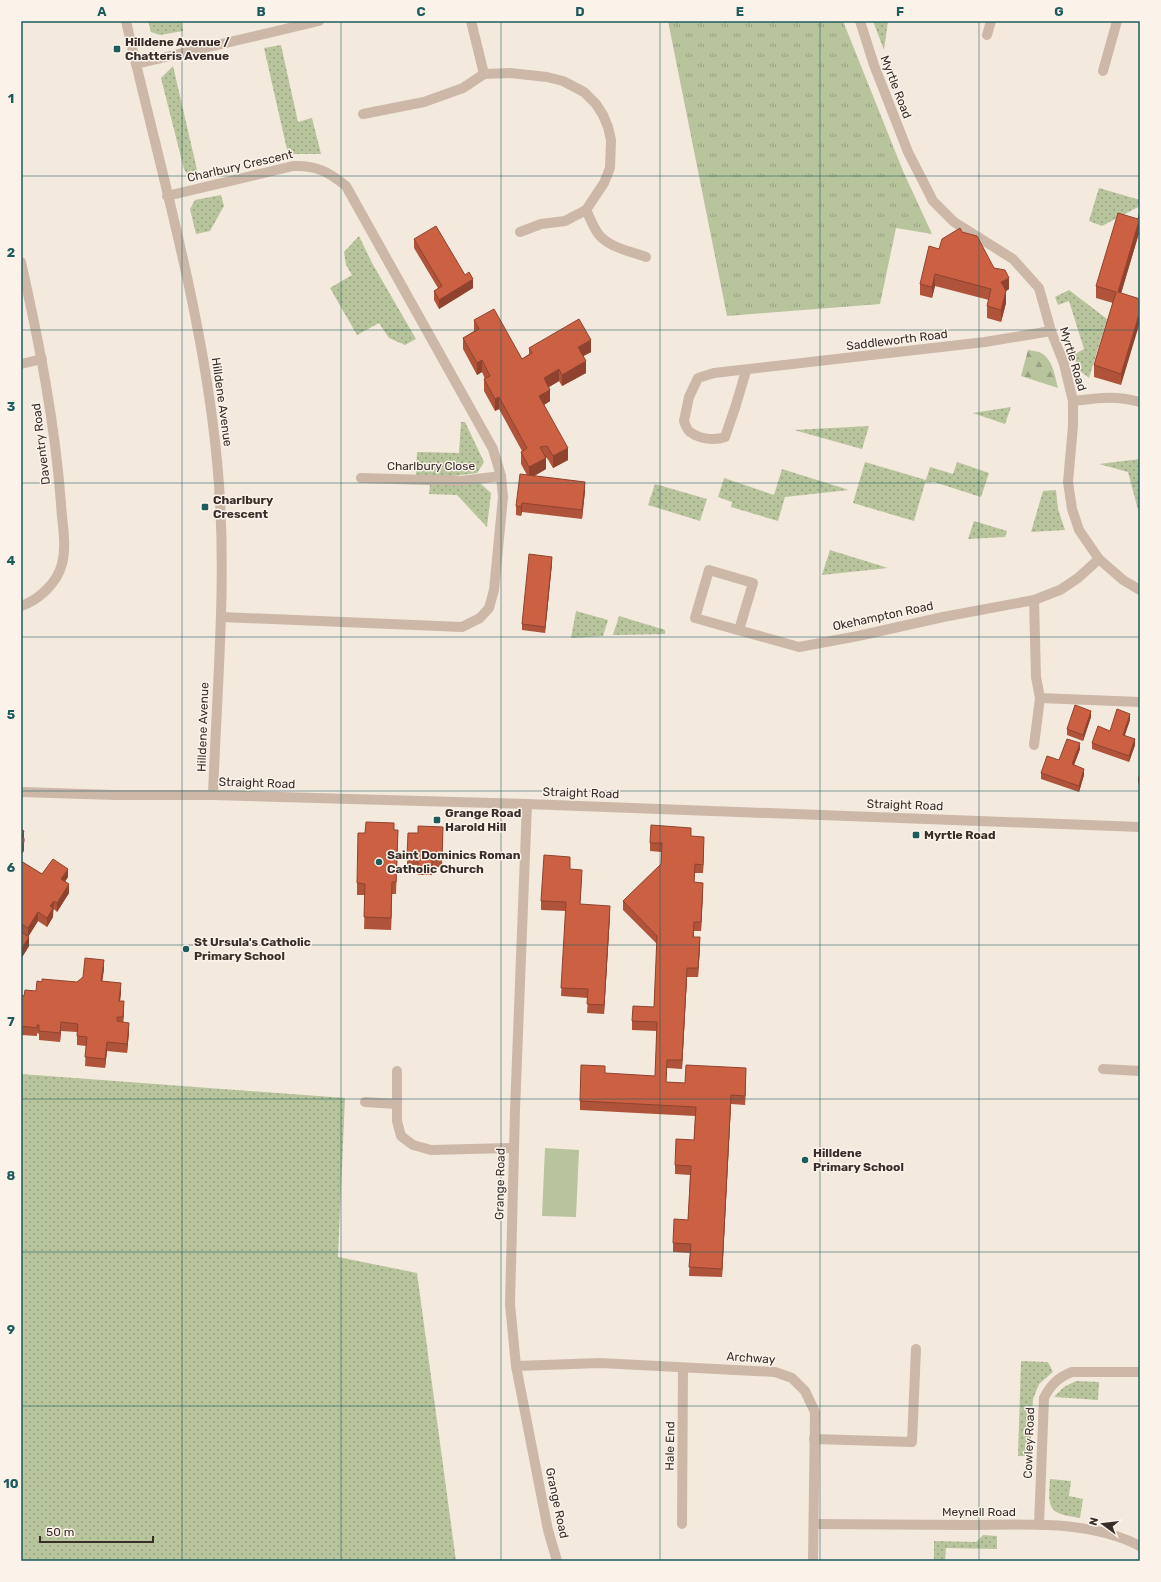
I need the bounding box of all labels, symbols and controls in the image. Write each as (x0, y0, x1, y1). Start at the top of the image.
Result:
text: A (97, 4, 107, 19)
text: B (256, 4, 266, 19)
text: C (416, 4, 426, 19)
text: D (575, 4, 585, 19)
text: E (736, 4, 744, 19)
text: F (896, 4, 904, 19)
text: G (1054, 4, 1064, 19)
place label: Hilldene Avenue / Chatteris Avenue (125, 35, 230, 63)
marker: Hilldene Avenue / Chatteris Avenue (112, 44, 122, 54)
street label: Myrtle Road (878, 53, 914, 121)
text: 1 (8, 91, 14, 106)
street label: Charlbury Crescent (186, 147, 295, 185)
text: 2 (7, 245, 15, 260)
street label: Myrtle Road (1057, 325, 1089, 393)
street label: Saddleworth Road (845, 327, 949, 353)
street label: Hilldene Avenue (209, 357, 235, 448)
text: 3 (7, 399, 16, 414)
street label: Daventry Road (29, 402, 53, 486)
street label: Charlbury Close (387, 459, 475, 473)
place label: Charlbury Crescent (213, 493, 273, 521)
marker: Charlbury Crescent (200, 502, 210, 512)
text: 4 (7, 553, 16, 568)
street label: Okehampton Road (831, 598, 935, 634)
street label: Hilldene Avenue (194, 682, 212, 772)
text: 5 (7, 707, 15, 722)
street label: Straight Road (218, 775, 296, 791)
street label: Straight Road (542, 785, 620, 801)
street label: Straight Road (866, 797, 944, 813)
place label: Grange Road Harold Hill (445, 806, 521, 834)
marker: Grange Road Harold Hill (432, 815, 442, 825)
place label: Myrtle Road (924, 828, 995, 842)
marker: Myrtle Road (911, 830, 921, 840)
place label: Saint Dominics Roman Catholic Church (387, 848, 521, 876)
marker: Saint Dominics Roman Catholic Church (374, 857, 384, 867)
text: 6 (7, 860, 16, 875)
place label: St Ursula's Catholic Primary School (194, 935, 311, 963)
marker: St Ursula's Catholic Primary School (181, 944, 191, 954)
text: 7 (7, 1014, 15, 1029)
place label: Hilldene Primary School (813, 1146, 904, 1174)
street label: Grange Road (492, 1148, 508, 1220)
marker: Hilldene Primary School (800, 1155, 810, 1165)
text: 8 (7, 1168, 16, 1183)
text: 9 (7, 1322, 15, 1337)
street label: Archway (726, 1349, 776, 1367)
street label: Cowley Road (1021, 1407, 1037, 1479)
street label: Hale End (663, 1421, 677, 1471)
street label: Grange Road (543, 1466, 571, 1540)
text: 10 (3, 1476, 19, 1491)
north arrow (1083, 1504, 1123, 1544)
street label: Meynell Road (942, 1505, 1016, 1519)
text: N (1087, 1516, 1101, 1527)
scale bar (40, 1518, 153, 1544)
text: 50 m (46, 1525, 74, 1539)

